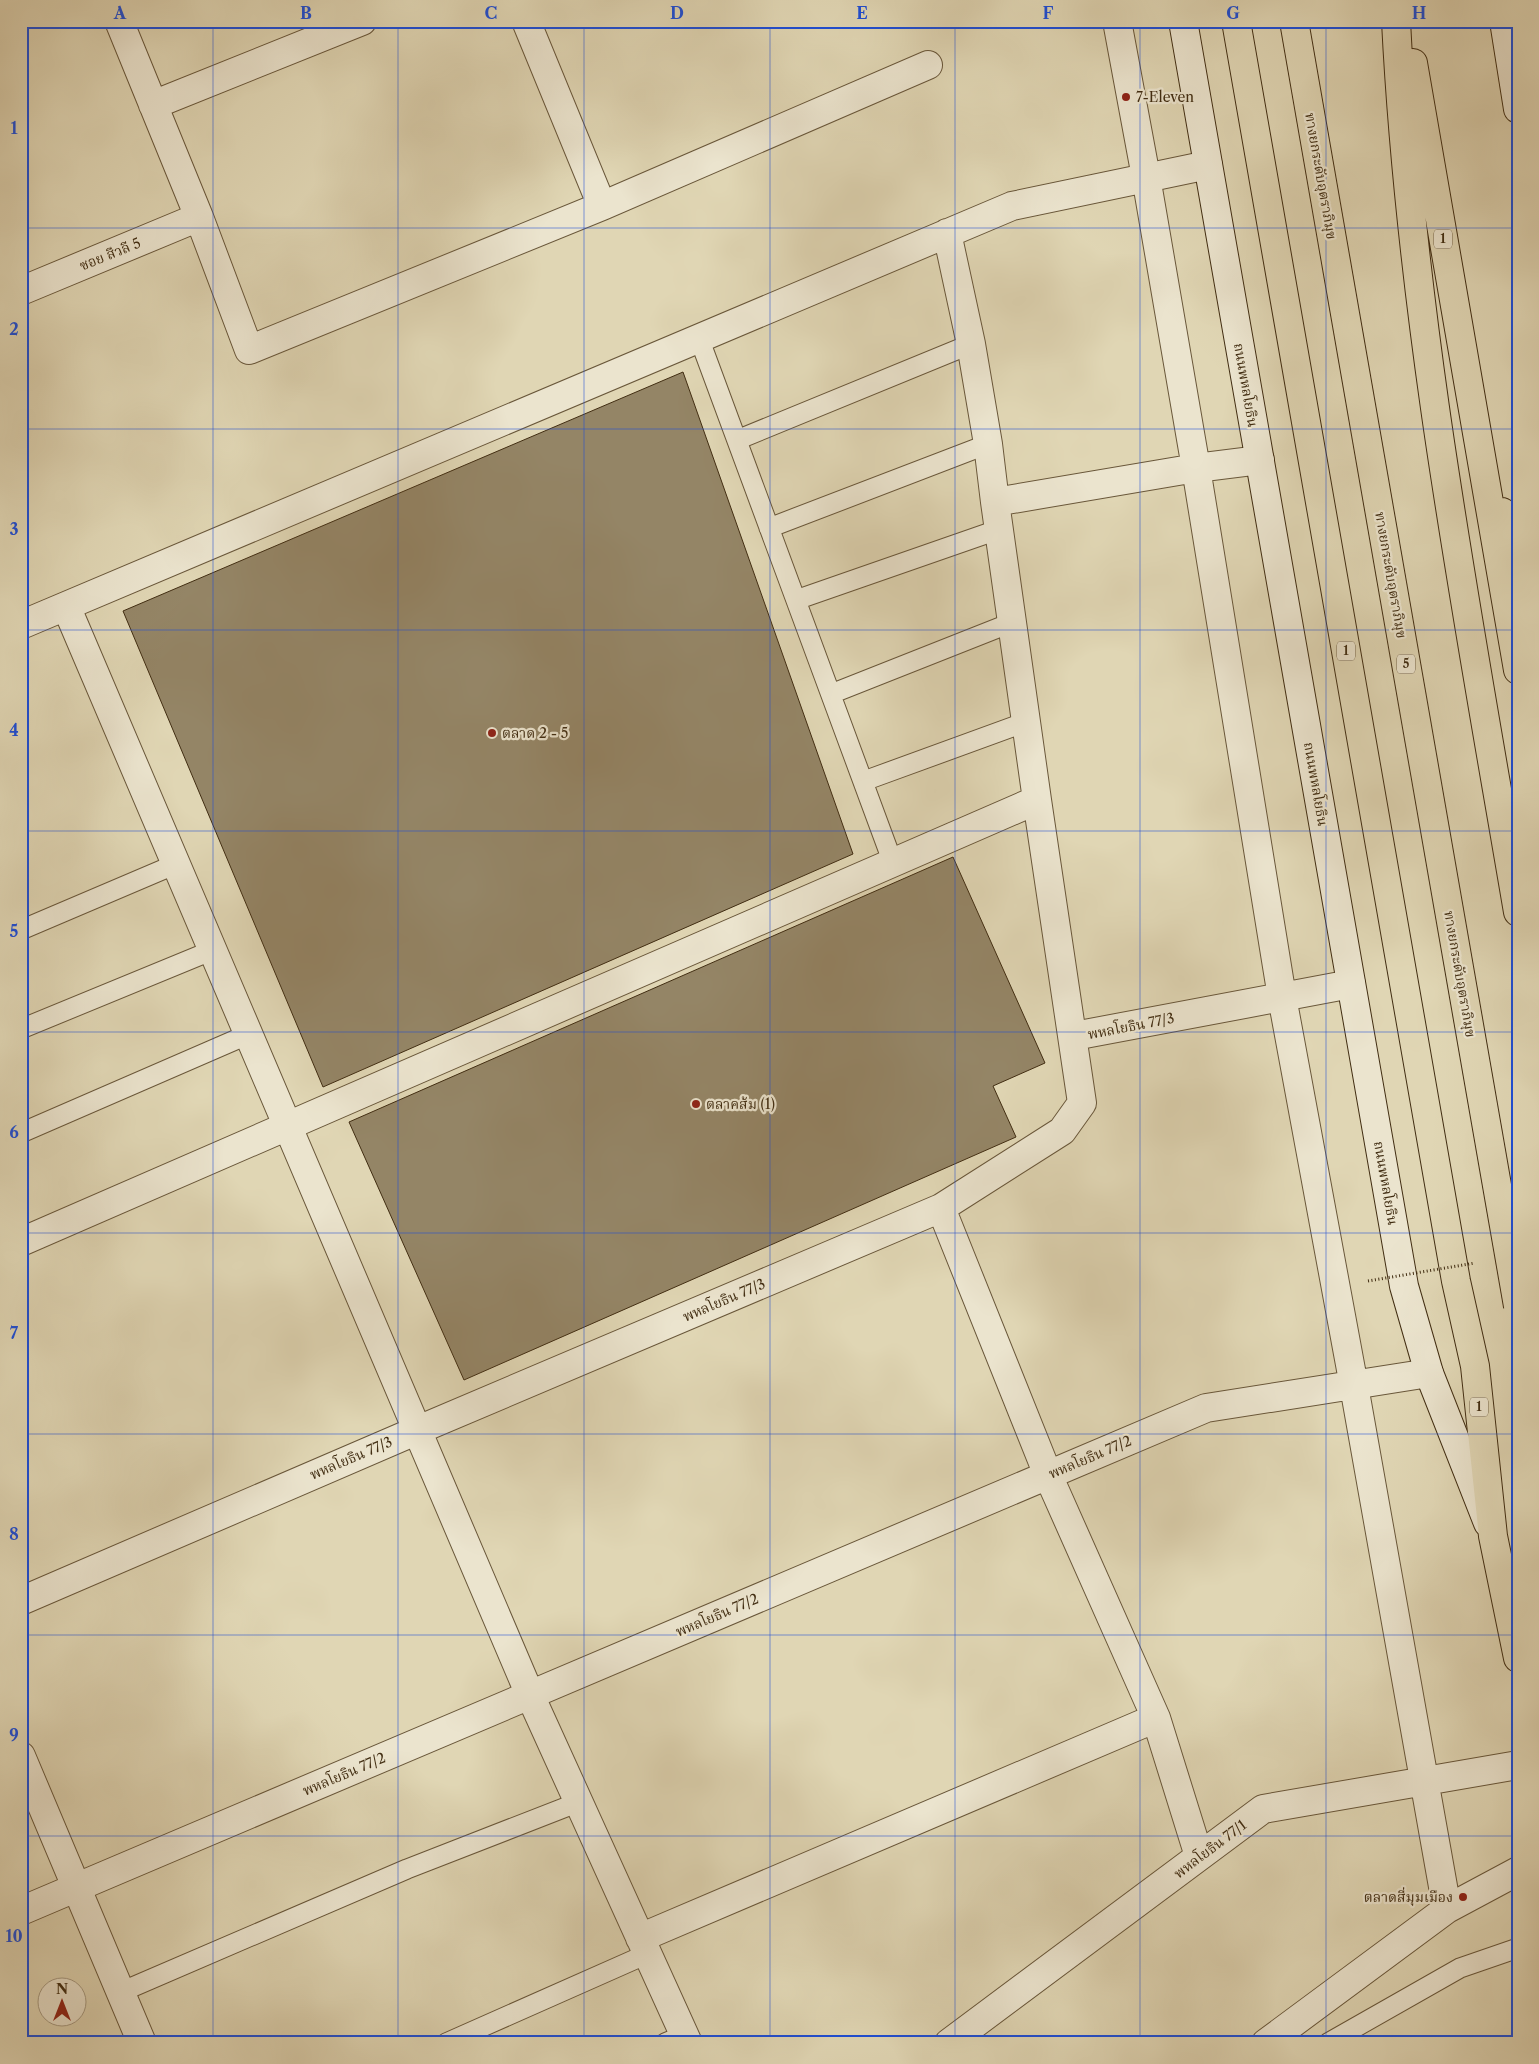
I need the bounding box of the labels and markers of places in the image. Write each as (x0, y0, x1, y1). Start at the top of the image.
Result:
place label: 7-Eleven (1136, 88, 1194, 106)
marker: 7-Eleven (1120, 91, 1132, 103)
place label: ตลาด 2 - 5 (502, 724, 568, 742)
marker: ตลาด 2 - 5 (486, 727, 498, 739)
place label: ตลาคส้ม (1) (706, 1095, 775, 1113)
marker: ตลาคส้ม (1) (690, 1098, 702, 1110)
place label: ตลาดสี่มุมเมือง (1364, 1887, 1453, 1906)
marker: ตลาดสี่มุมเมือง (1457, 1891, 1469, 1903)

